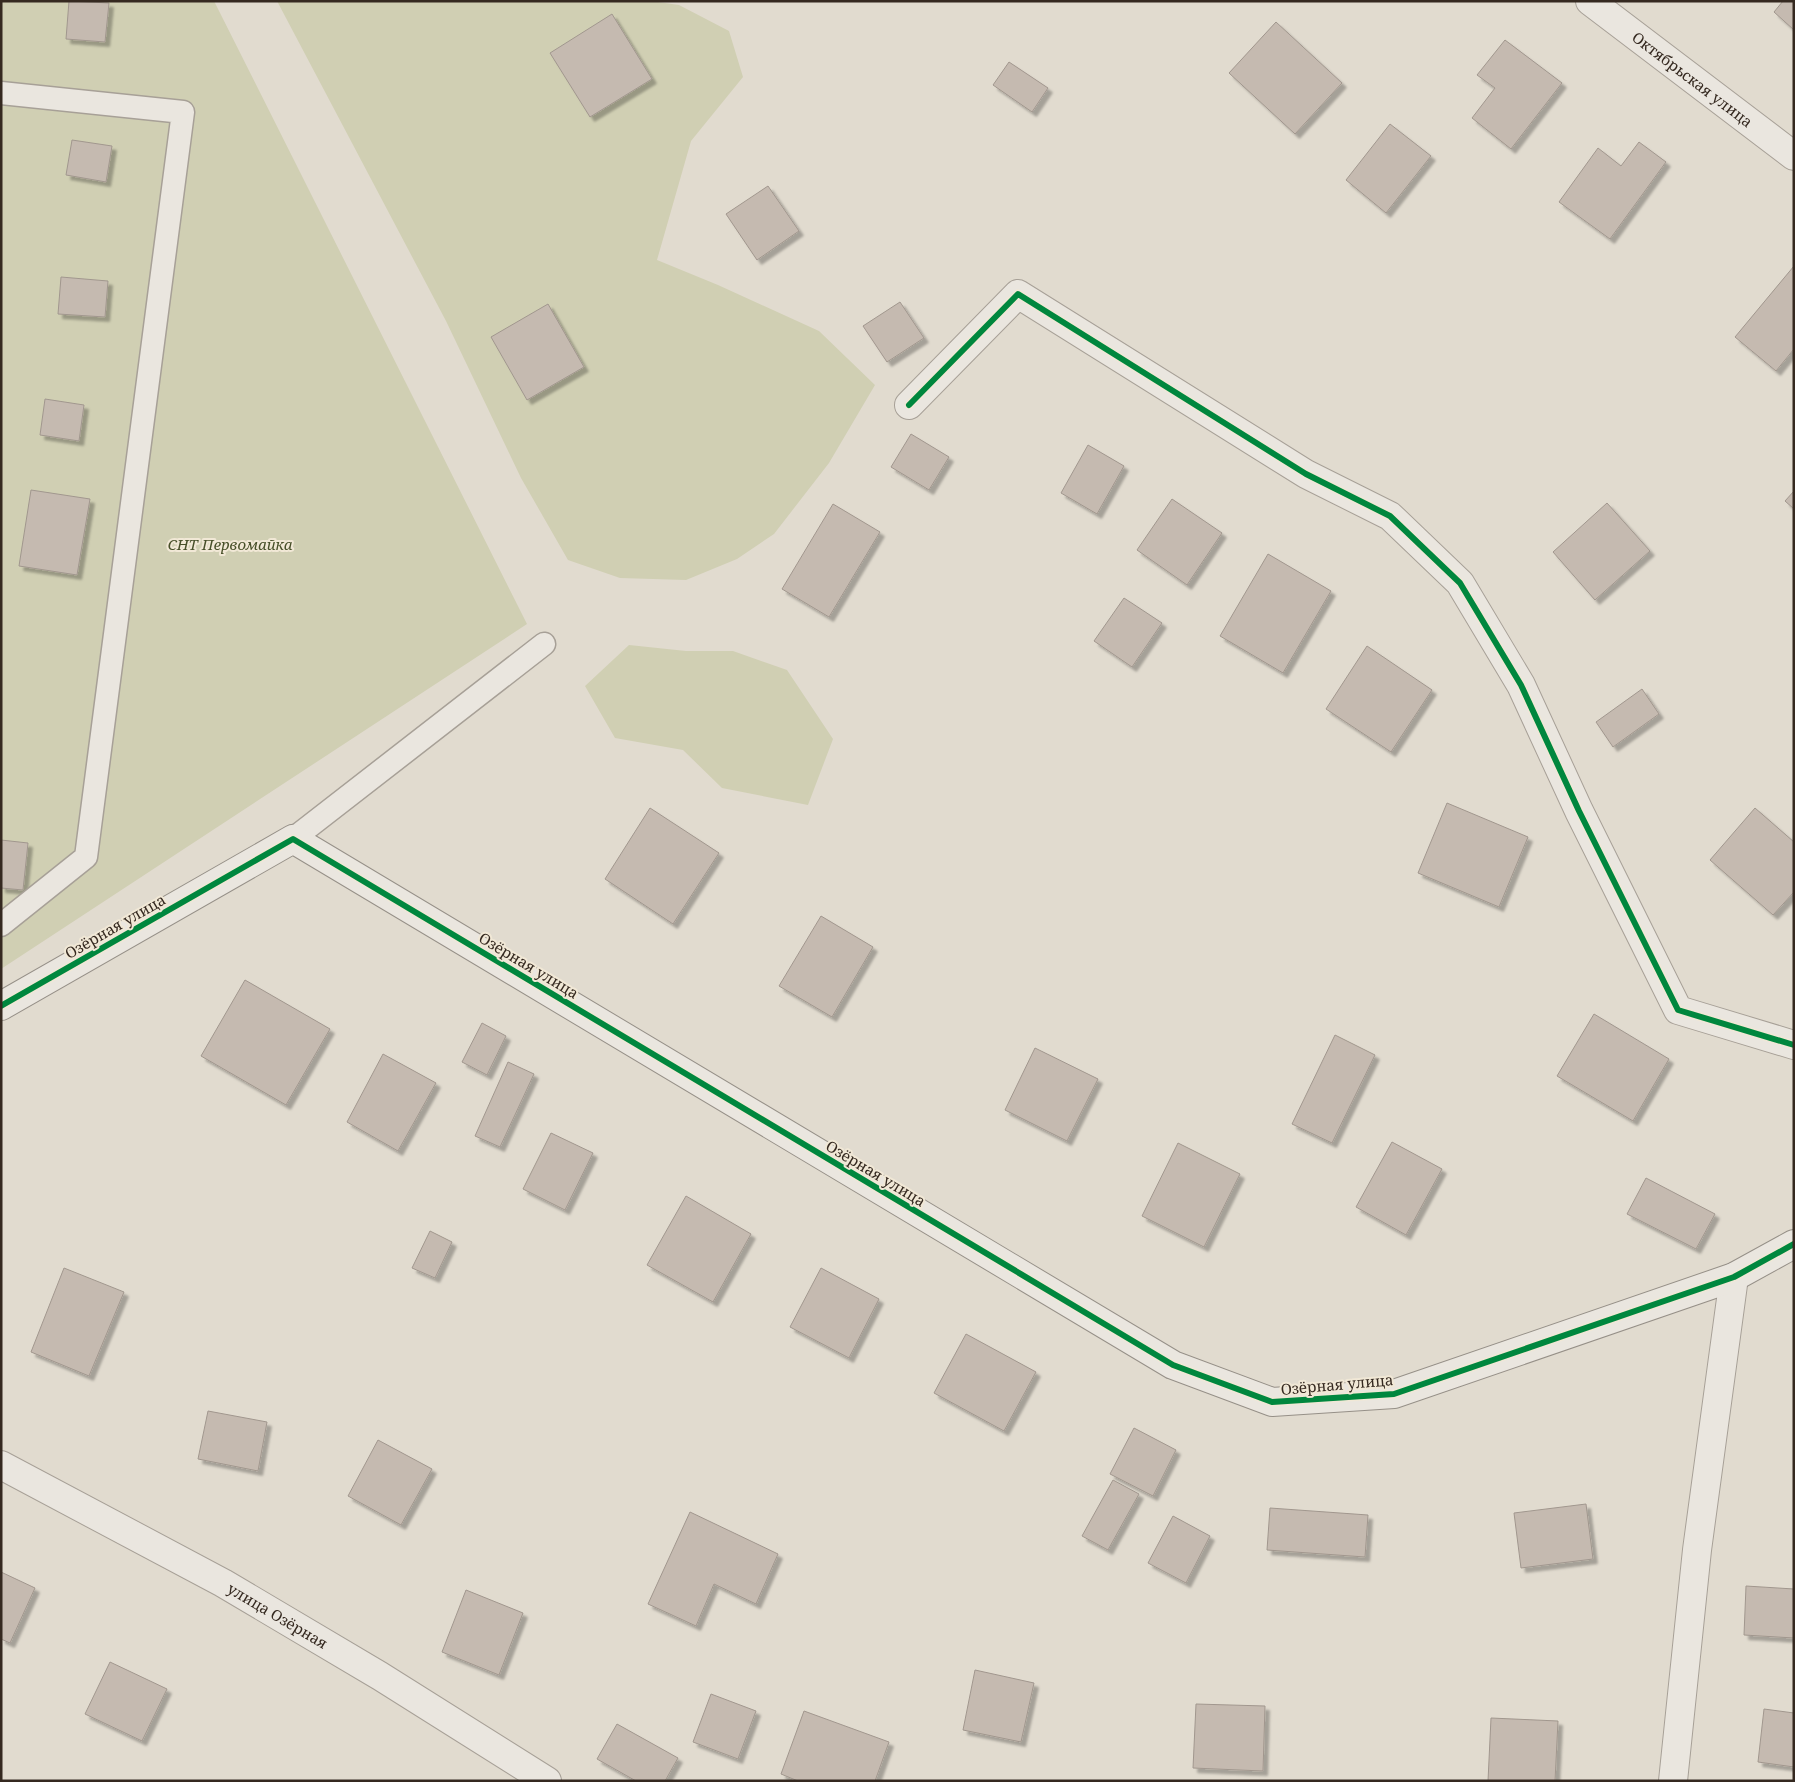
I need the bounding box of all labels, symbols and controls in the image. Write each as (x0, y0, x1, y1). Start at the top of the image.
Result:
street label: Октябрьская улица (1628, 27, 1757, 131)
park label: СНТ Первомайка (167, 534, 293, 554)
street label: Озёрная улица (61, 889, 169, 963)
street label: Озёрная улица (475, 927, 583, 1003)
street label: Озёрная улица (822, 1135, 930, 1211)
street label: Озёрная улица (1280, 1369, 1394, 1399)
street label: улица Озёрная (224, 1578, 332, 1653)

